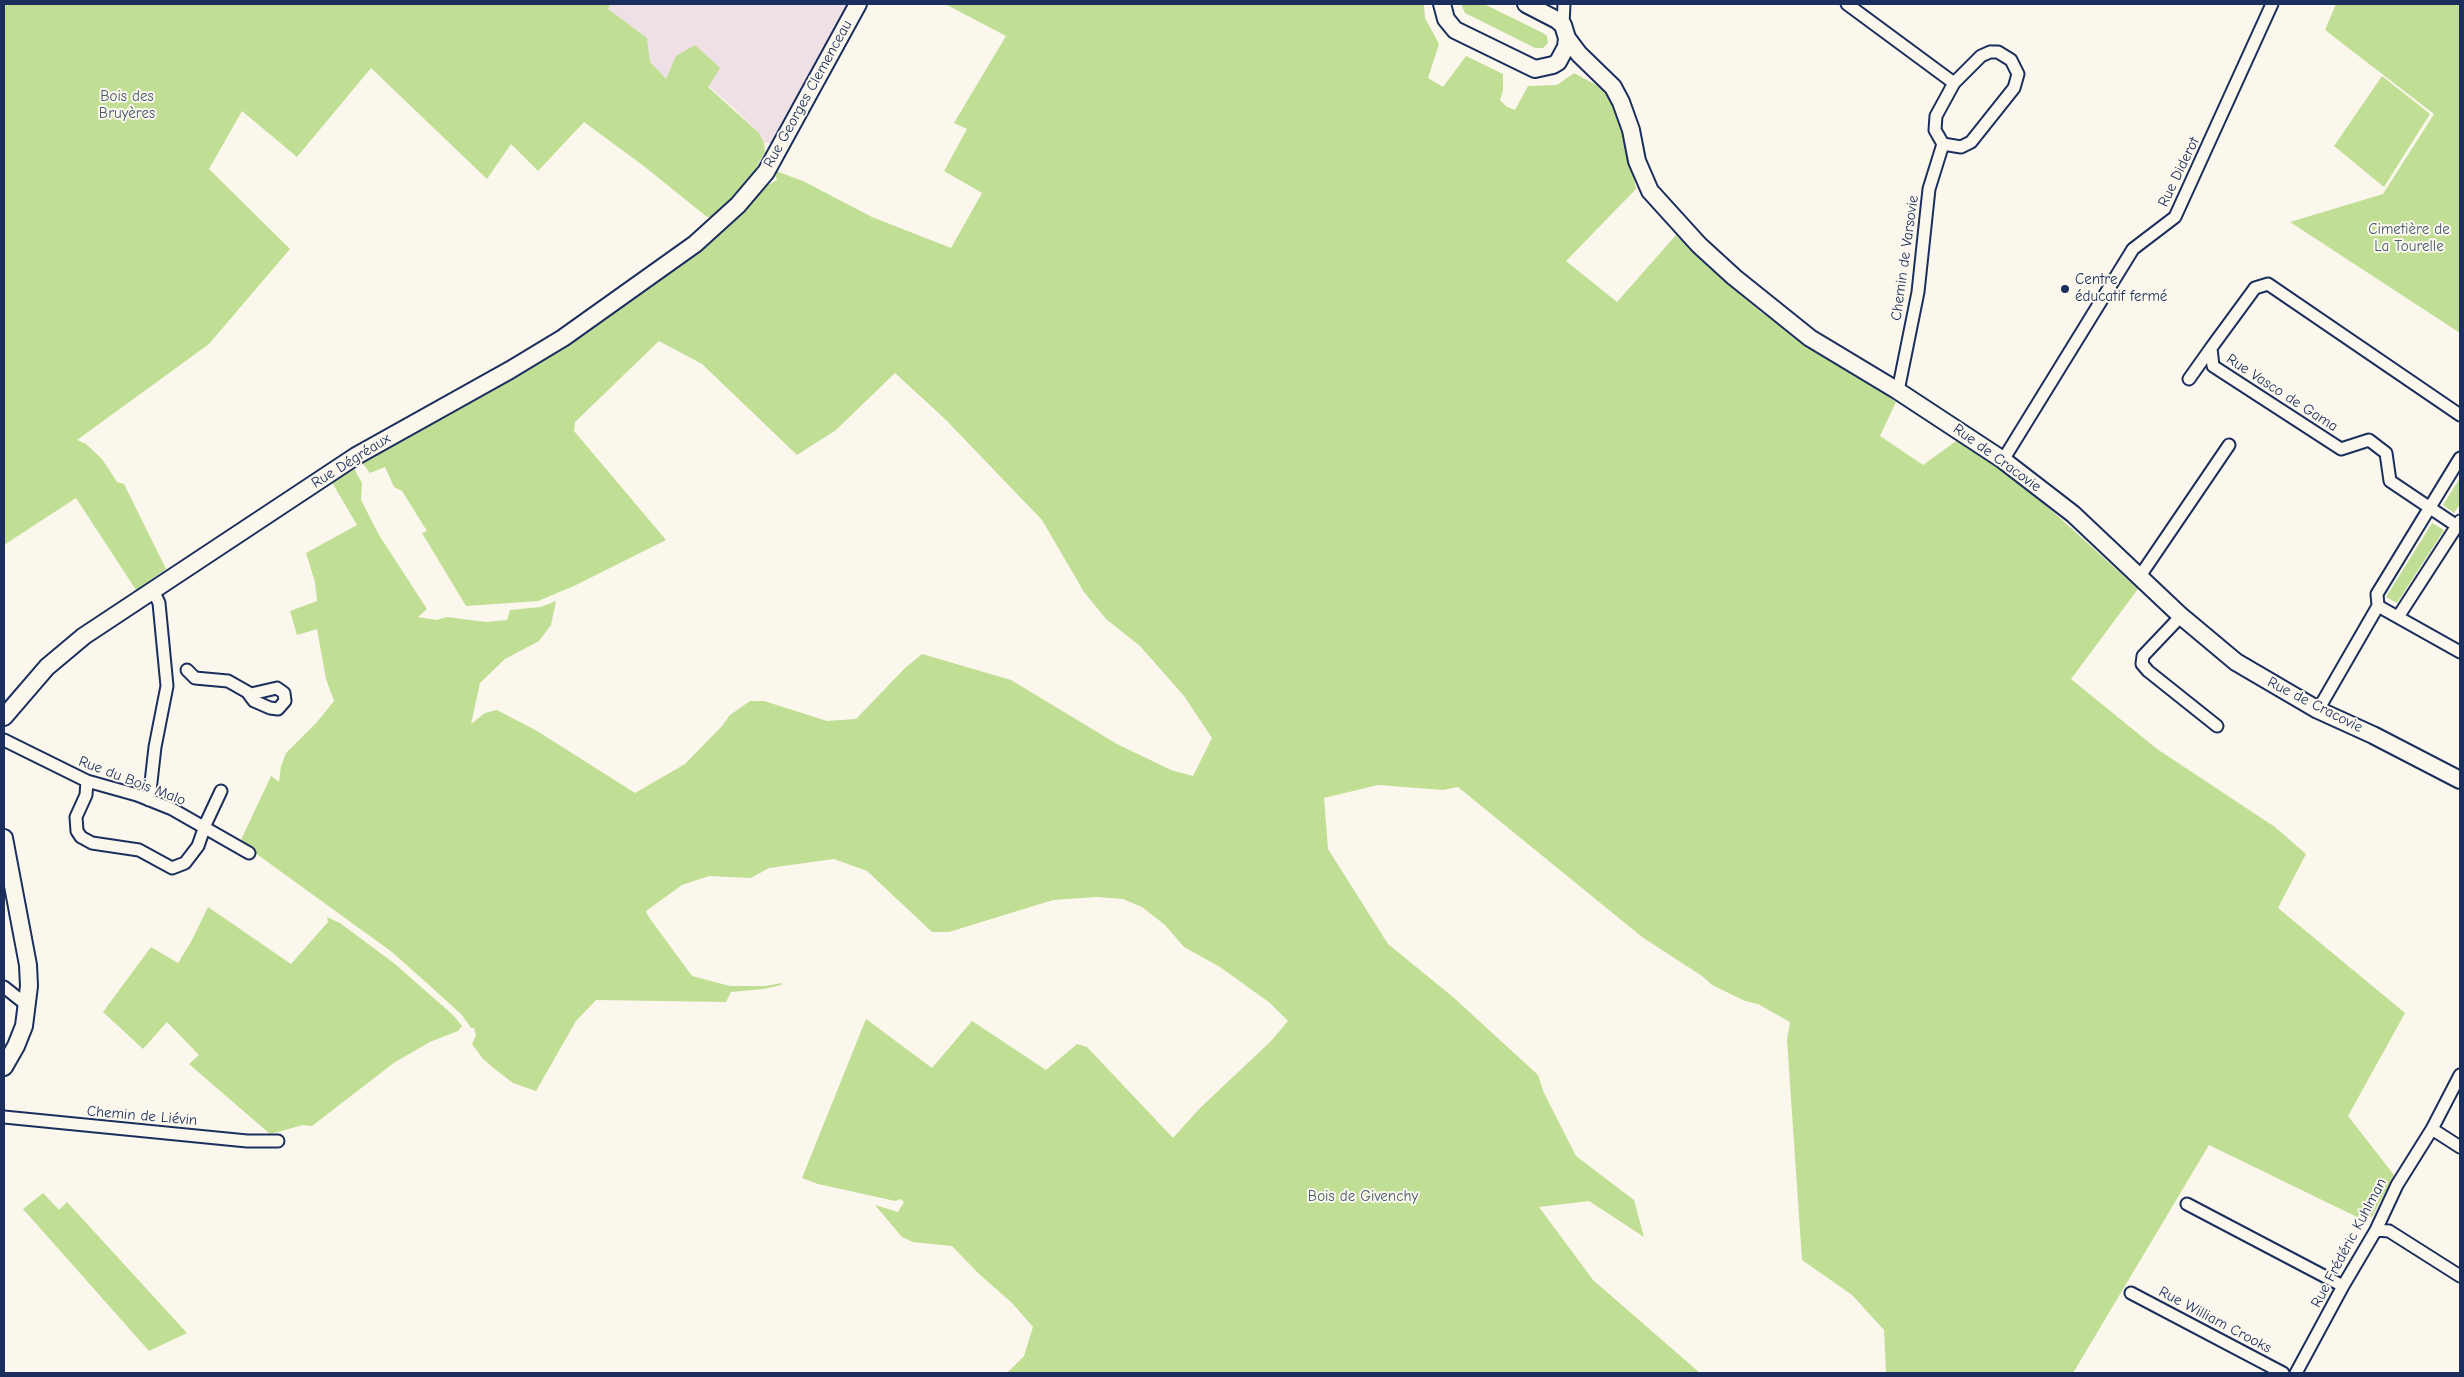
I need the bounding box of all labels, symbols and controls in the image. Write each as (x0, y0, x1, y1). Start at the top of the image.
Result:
street label: Rue Georges Clemenceau (760, 17, 856, 171)
park label: Bois des Bruyères (99, 88, 155, 123)
street label: Rue Diderot (2154, 134, 2204, 210)
street label: Chemin de Varsovie (1887, 194, 1923, 322)
park label: Cimetière de La Tourelle (2368, 221, 2450, 256)
place label: Centre éducatif fermé (2075, 271, 2167, 306)
marker: Centre éducatif fermé (2059, 283, 2071, 295)
street label: Rue Vasco de Gama (2223, 350, 2341, 436)
street label: Rue de Cracovie (1949, 420, 2045, 496)
street label: Rue Dégréaux (308, 430, 394, 492)
street label: Rue de Cracovie (2264, 673, 2366, 737)
street label: Rue du Bois Malo (76, 752, 188, 810)
street label: Chemin de Liévin (86, 1102, 198, 1130)
street label: Rue Frédéric Kuhlman (2307, 1175, 2391, 1311)
park label: Bois de Givenchy (1308, 1188, 1418, 1206)
street label: Rue William Crooks (2156, 1283, 2274, 1357)

